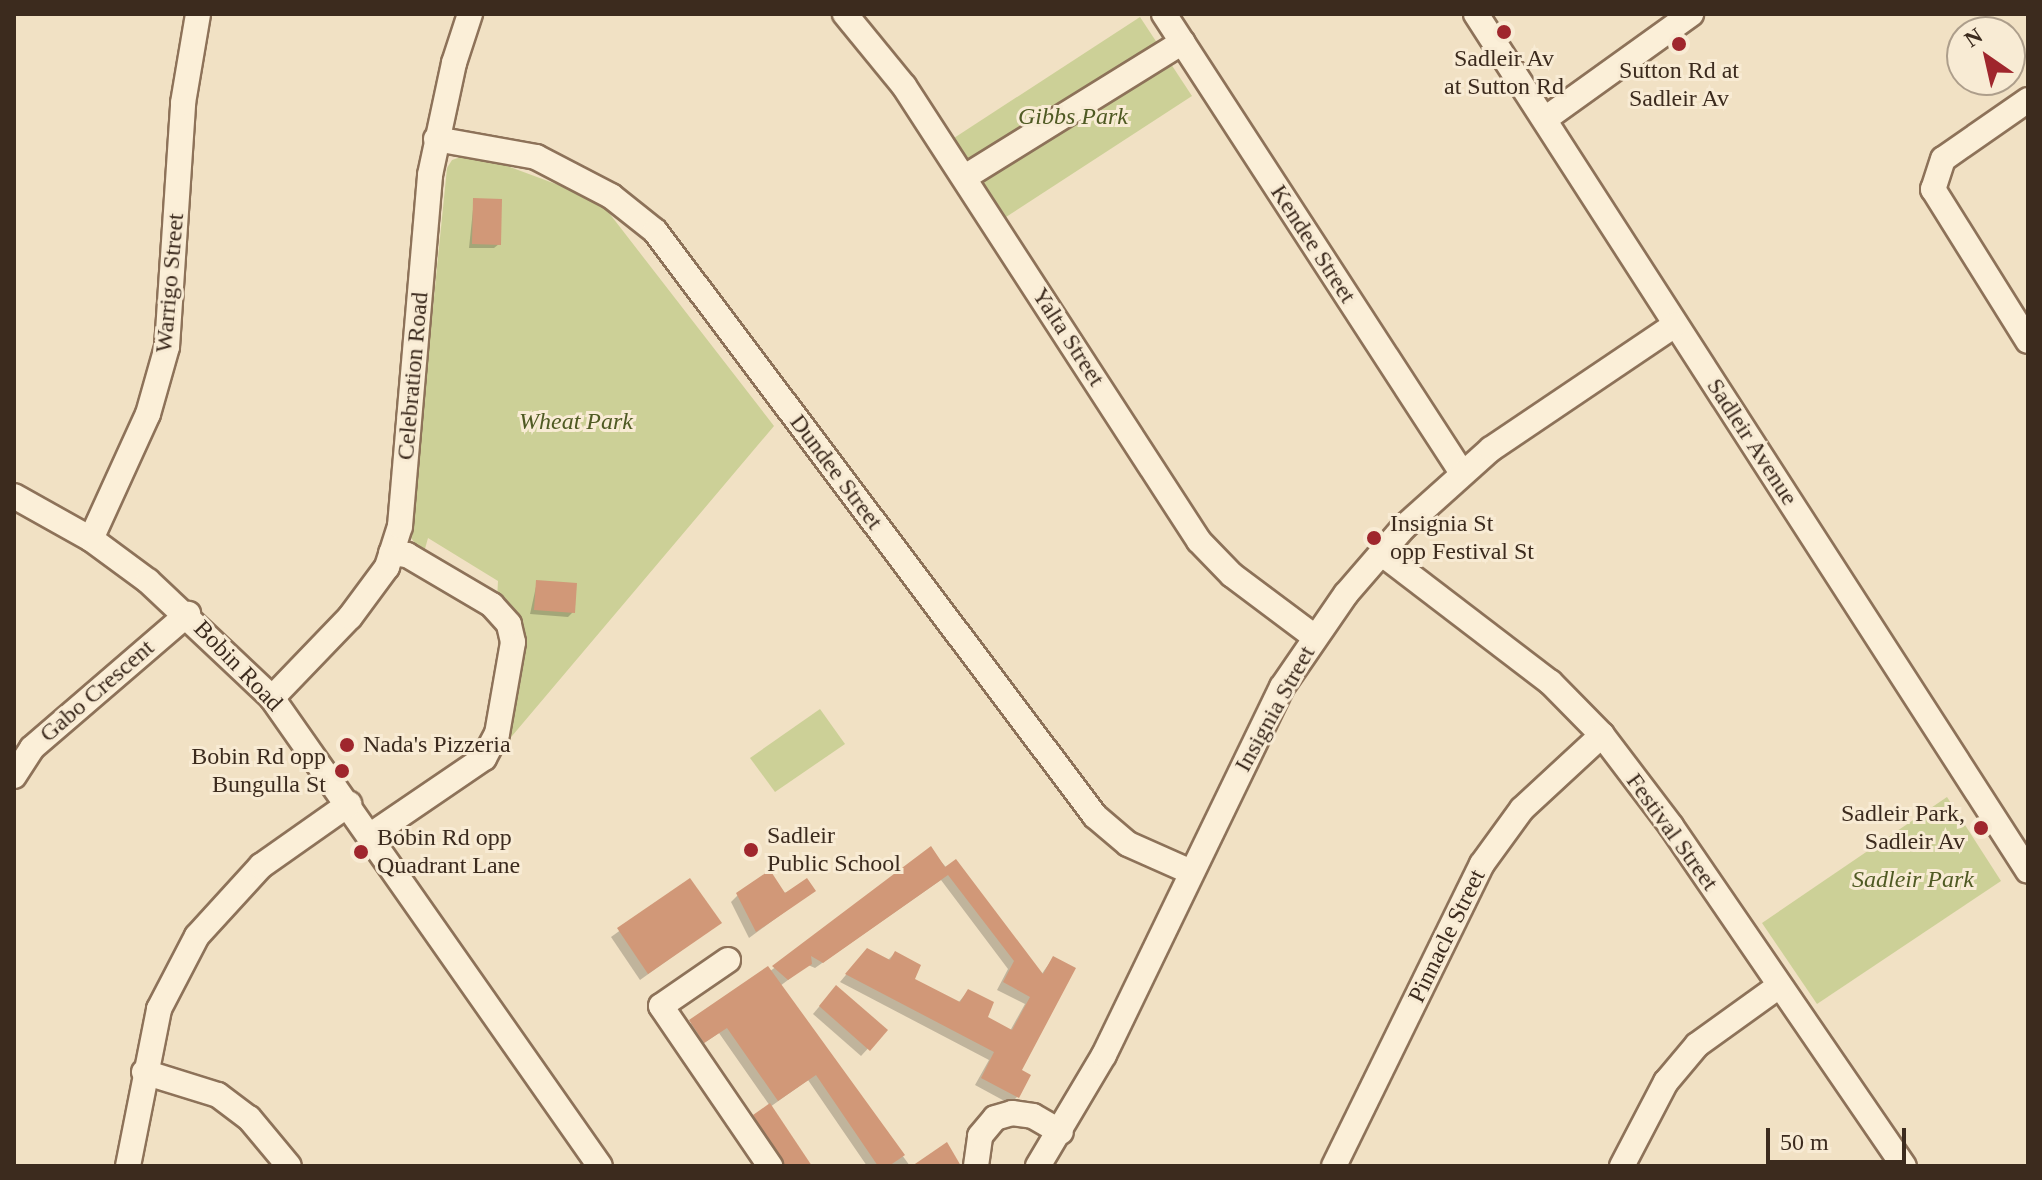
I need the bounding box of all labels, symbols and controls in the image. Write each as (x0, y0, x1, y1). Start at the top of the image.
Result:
north arrow (1946, 16, 2026, 96)
marker: Sadleir Av at Sutton Rd (1495, 23, 1513, 41)
text: N (1960, 23, 1987, 52)
marker: Sutton Rd at Sadleir Av (1670, 35, 1688, 53)
place label: Sadleir Av at Sutton Rd (1444, 45, 1564, 101)
place label: Sutton Rd at Sadleir Av (1619, 57, 1739, 113)
park label: Gibbs Park (1018, 103, 1128, 131)
street label: Kendee Street (1264, 179, 1362, 309)
street label: Warrigo Street (150, 212, 190, 354)
street label: Yalta Street (1026, 282, 1110, 392)
street label: Celebration Road (391, 291, 435, 461)
street label: Sadleir Avenue (1700, 373, 1804, 511)
park label: Wheat Park (519, 408, 633, 436)
street label: Dundee Street (783, 409, 889, 535)
place label: Insignia St opp Festival St (1390, 510, 1534, 566)
marker: Insignia St opp Festival St (1365, 529, 1383, 547)
street label: Bobin Road (188, 615, 288, 717)
street label: Gabo Crescent (34, 634, 160, 748)
street label: Insignia Street (1229, 641, 1321, 777)
place label: Nada's Pizzeria (363, 731, 511, 759)
marker: Nada's Pizzeria (338, 736, 356, 754)
place label: Bobin Rd opp Bungulla St (191, 743, 326, 799)
marker: Bobin Rd opp Bungulla St (333, 762, 351, 780)
street label: Festival Street (1620, 768, 1724, 896)
place label: Sadleir Park, Sadleir Av (1841, 800, 1965, 856)
marker: Sadleir Park, Sadleir Av (1972, 819, 1990, 837)
place label: Sadleir Public School (767, 822, 901, 878)
place label: Bobin Rd opp Quadrant Lane (377, 824, 520, 880)
marker: Sadleir Public School (742, 841, 760, 859)
marker: Bobin Rd opp Quadrant Lane (352, 843, 370, 861)
street label: Pinnacle Street (1402, 865, 1492, 1007)
park label: Sadleir Park (1852, 866, 1974, 894)
scale bar (1770, 1112, 1910, 1162)
text: 50 m (1780, 1129, 1829, 1155)

